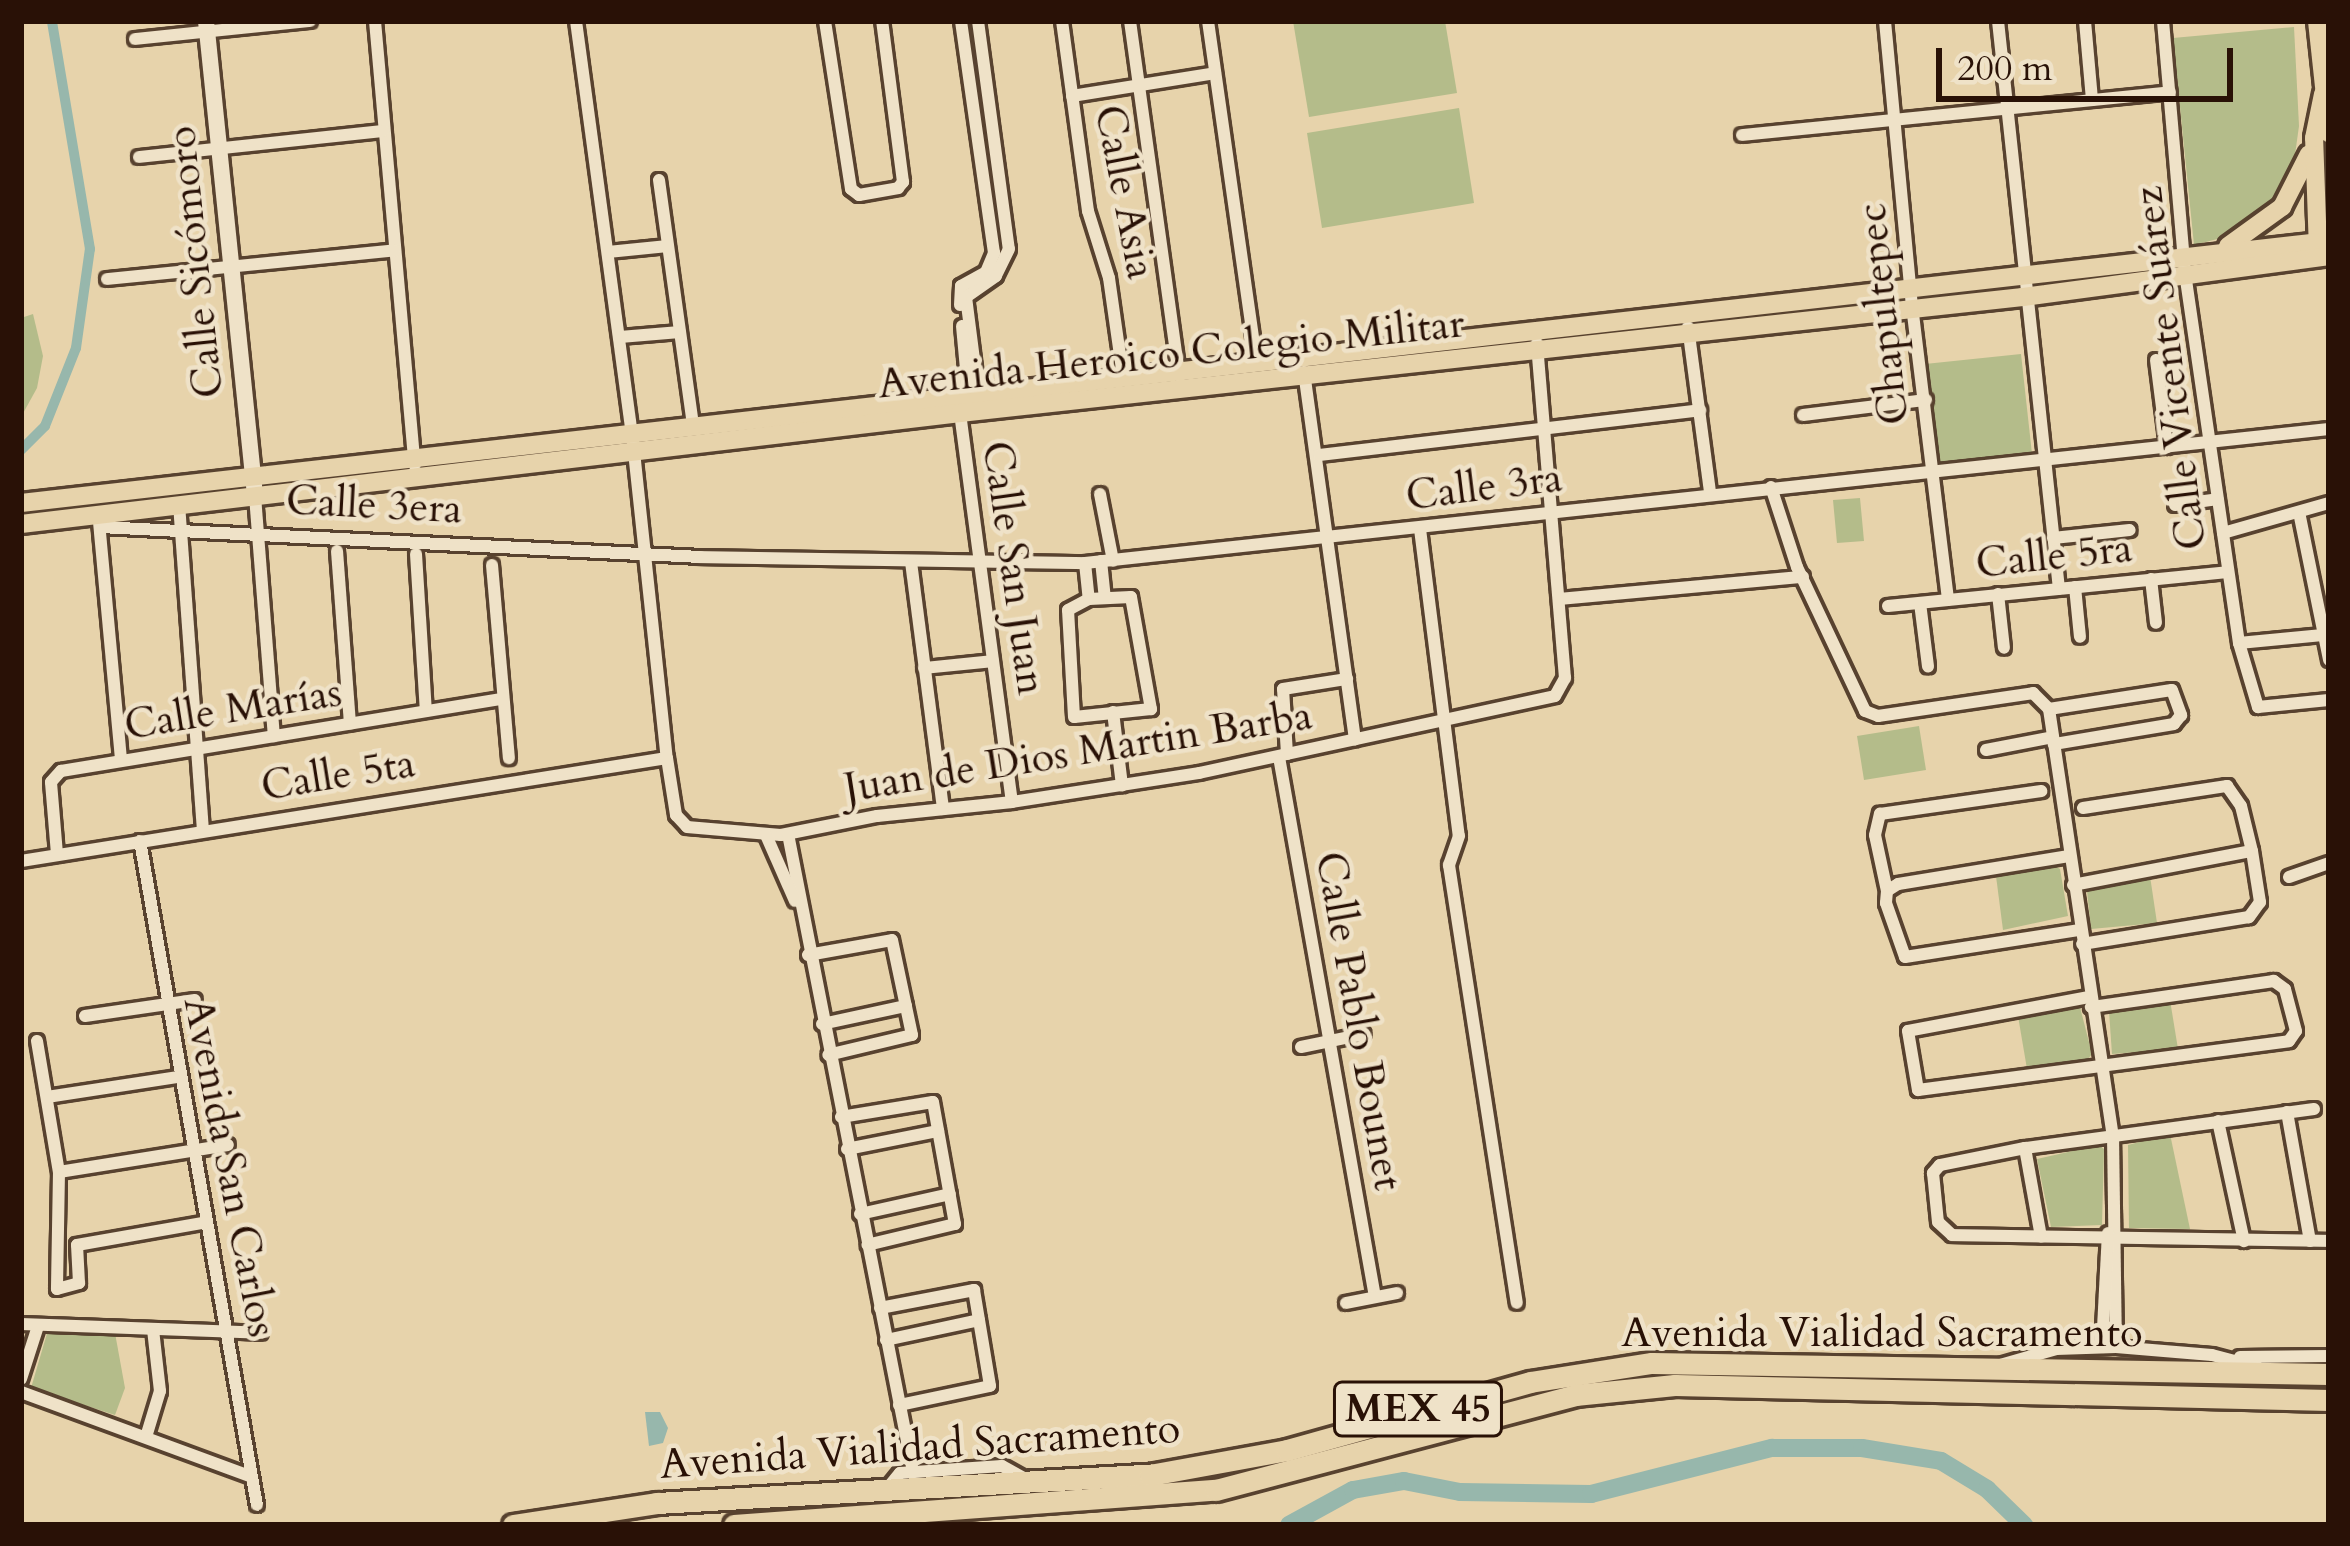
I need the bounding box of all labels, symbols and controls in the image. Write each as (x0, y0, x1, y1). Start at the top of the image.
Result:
scale bar (1942, 24, 2239, 98)
text: 200 m (1957, 44, 2052, 93)
street label: Calle Asia (1083, 101, 1167, 283)
street label: Calle Sicómoro (156, 124, 234, 400)
street label: Calle Vicente Suárez (2123, 183, 2217, 553)
street label: Chapultepec (1846, 201, 1920, 427)
street label: Avenida Heroico Colegio Militar (875, 298, 1467, 410)
street label: Calle San Juan (971, 438, 1057, 698)
street label: Calle 3ra (1403, 452, 1565, 522)
street label: Calle 3era (285, 475, 463, 535)
street label: Calle 5ra (1973, 523, 2135, 589)
street label: Calle Marías (121, 667, 345, 751)
street label: Juan de Dios Martin Barba (840, 690, 1316, 814)
street label: Calle 5ta (258, 738, 418, 812)
street label: Calle Pablo Bounet (1304, 848, 1414, 1194)
street label: Avenida San Carlos (172, 993, 288, 1341)
street label: Avenida Vialidad Sacramento (1621, 1308, 2143, 1358)
road number: MEX 45 (1331, 1376, 1505, 1442)
street label: Avenida Vialidad Sacramento (658, 1404, 1182, 1490)

